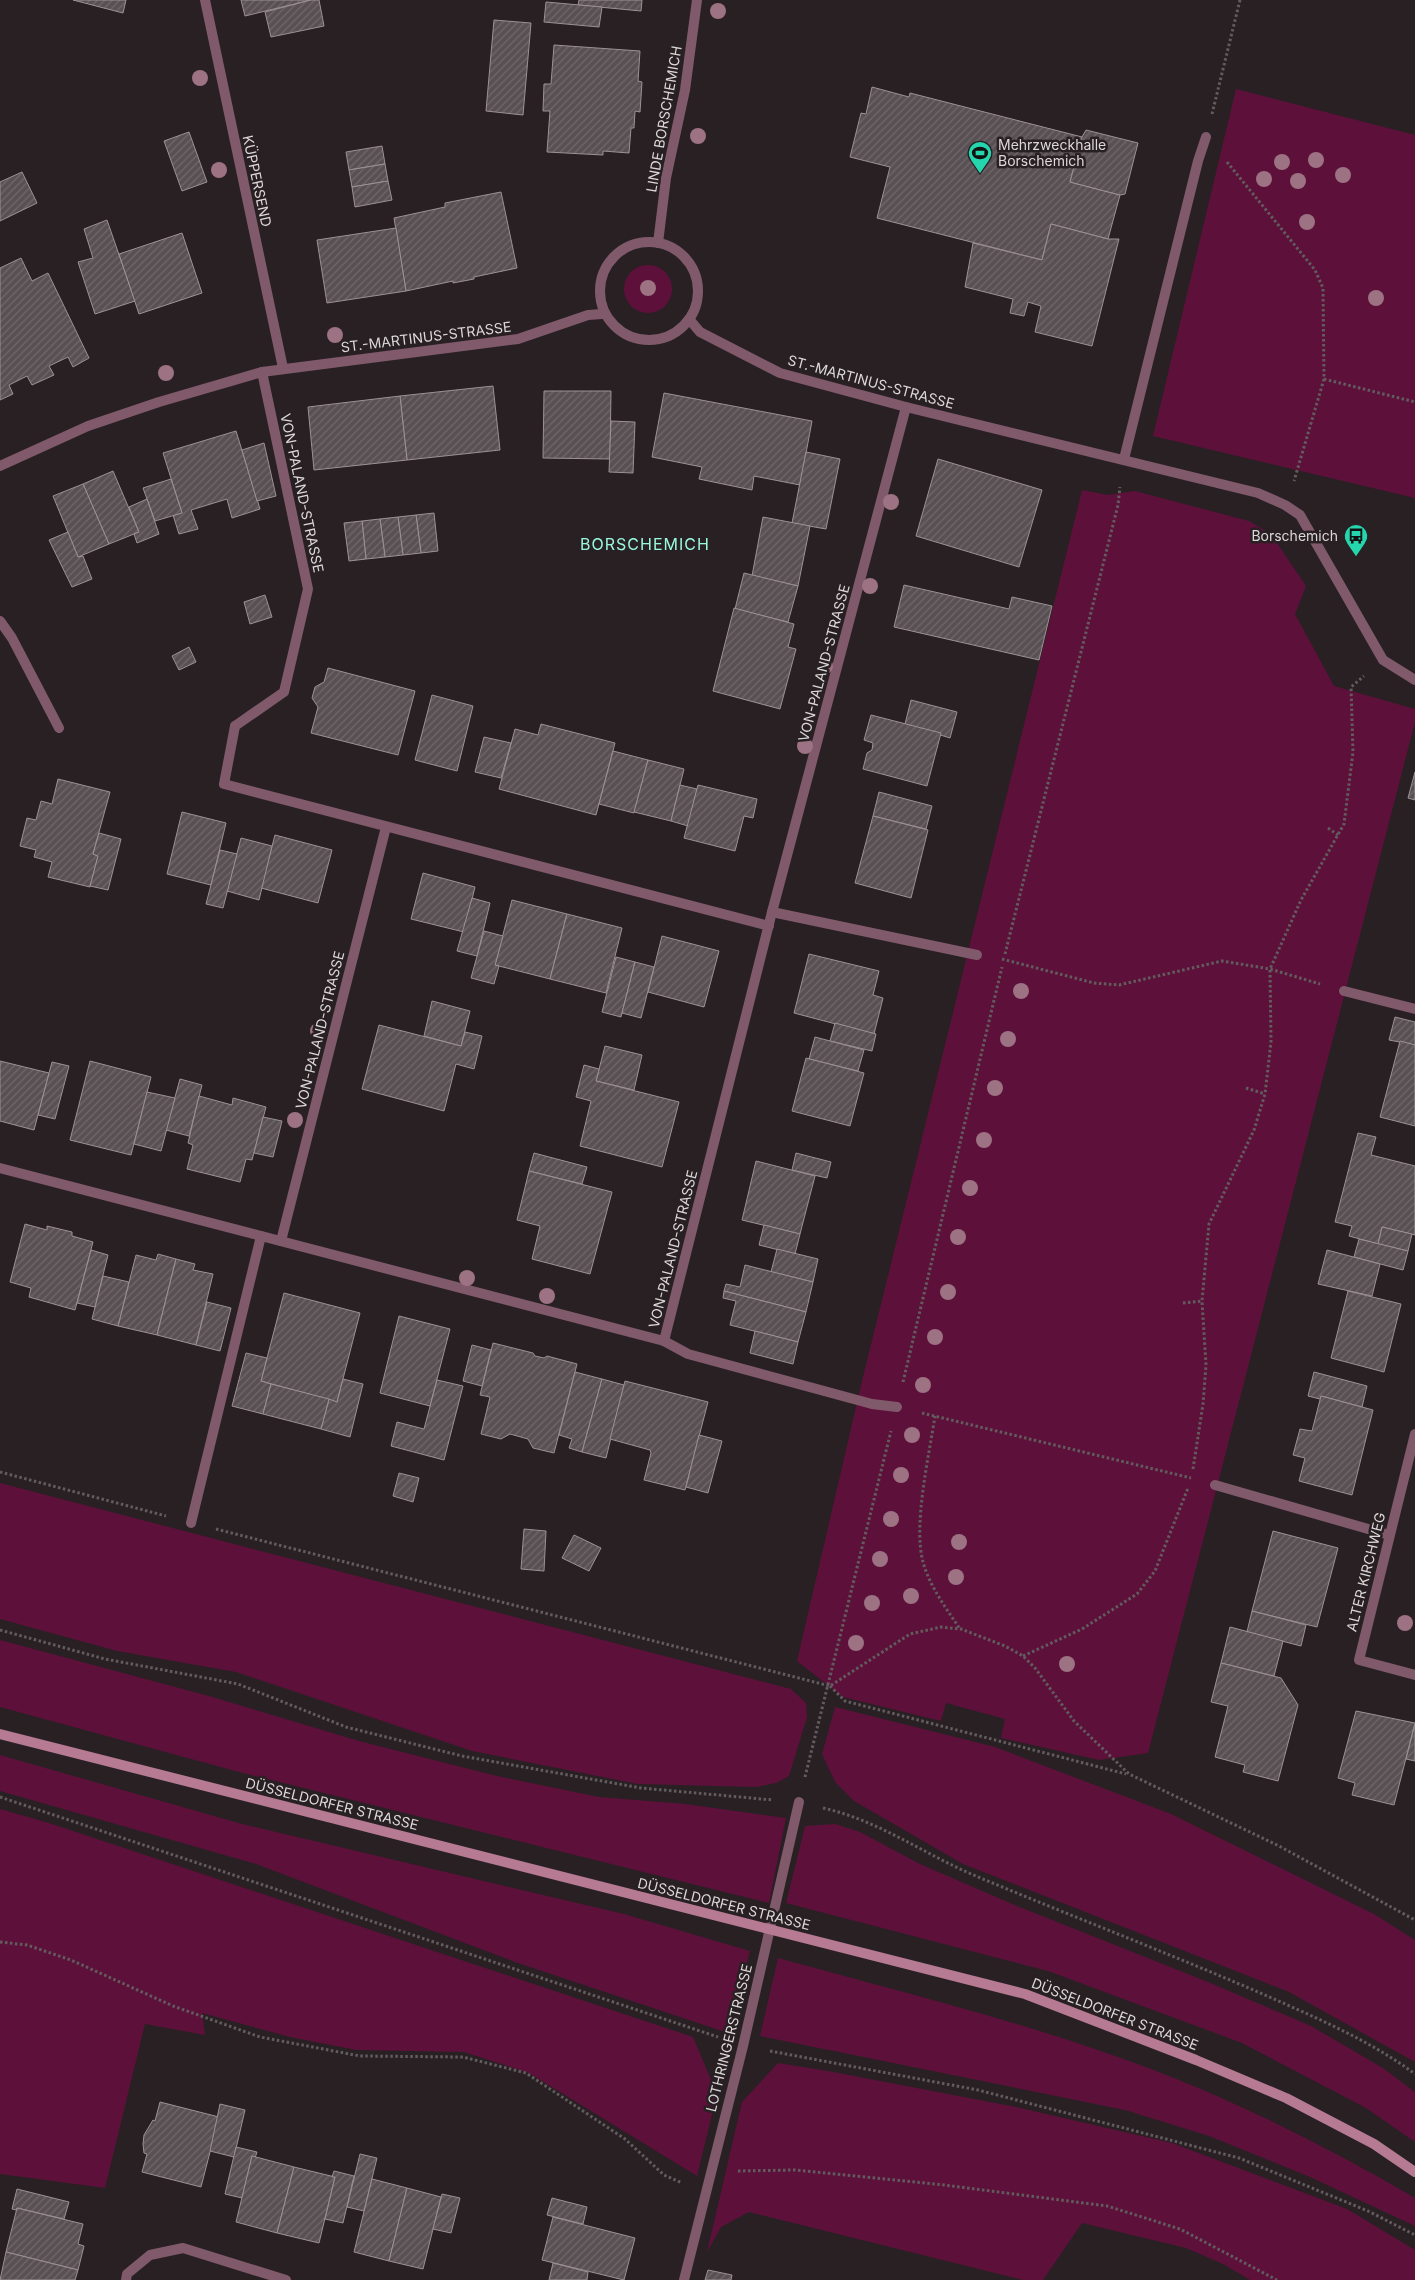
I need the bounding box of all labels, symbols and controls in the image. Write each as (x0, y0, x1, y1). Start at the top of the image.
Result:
street label: LINDE BORSCHEMICH (642, 44, 685, 194)
street label: KÜPPERSEND (239, 134, 275, 228)
place label: Mehrzweckhalle Borschemich (998, 136, 1106, 169)
sports icon: Mehrzweckhalle Borschemich (967, 140, 993, 174)
street label: ST.-MARTINUS-STRASSE (340, 318, 512, 355)
street label: ST.-MARTINUS-STRASSE (786, 351, 956, 412)
street label: VON-PALAND-STRASSE (277, 412, 328, 574)
bus stop icon: Borschemich (1343, 523, 1369, 557)
place label: Borschemich (1251, 527, 1338, 544)
district label: BORSCHEMICH (580, 534, 710, 554)
street label: VON-PALAND-STRASSE (794, 582, 853, 743)
street label: VON-PALAND-STRASSE (292, 949, 347, 1111)
street label: VON-PALAND-STRASSE (645, 1168, 700, 1330)
street label: ALTER KIRCHWEG (1342, 1511, 1389, 1633)
street label: DÜSSELDORFER STRASSE (244, 1774, 420, 1833)
street label: DÜSSELDORFER STRASSE (636, 1874, 812, 1933)
street label: LOTHRINGERSTRASSE (702, 1962, 755, 2113)
street label: DÜSSELDORFER STRASSE (1029, 1974, 1201, 2053)

